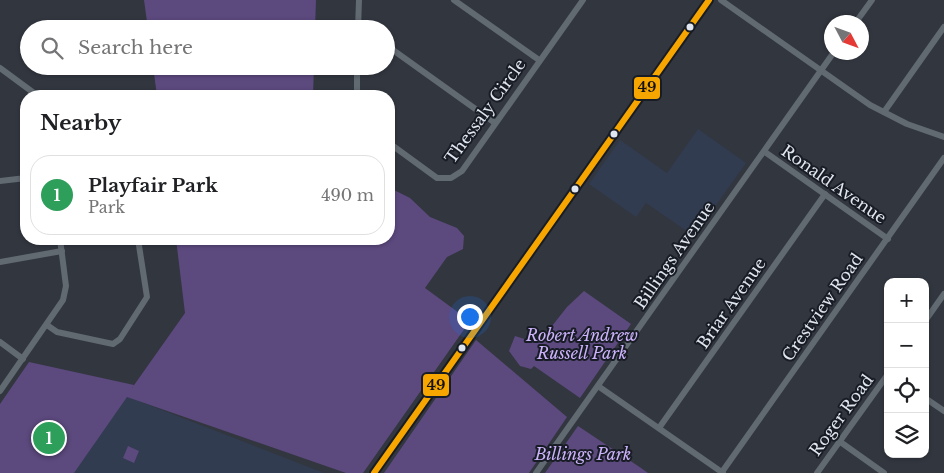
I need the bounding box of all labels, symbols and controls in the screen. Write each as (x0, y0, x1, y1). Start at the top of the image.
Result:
north arrow (824, 15, 869, 60)
search box (20, 20, 395, 75)
unlabelled marker (685, 22, 695, 32)
icon: search (38, 34, 66, 62)
text: Search here (78, 36, 193, 59)
street label: Thessaly Circle (440, 55, 530, 167)
line badge: 49 (633, 76, 661, 100)
text: 49 (638, 78, 656, 96)
text: Nearby (40, 110, 121, 136)
unlabelled marker (609, 129, 619, 139)
street label: Ronald Avenue (778, 140, 890, 228)
text: Playfair Park (88, 174, 218, 197)
unlabelled marker (570, 184, 580, 194)
text: 1 (54, 185, 60, 205)
text: 490 m (321, 185, 374, 205)
text: Park (88, 197, 125, 217)
street label: Billings Avenue (630, 198, 718, 312)
street label: Crestview Road (777, 249, 867, 365)
street label: Briar Avenue (692, 254, 770, 352)
map controls (884, 278, 929, 458)
button: + (884, 278, 929, 323)
your location (457, 304, 483, 330)
button: − (884, 323, 929, 368)
park label: Robert Andrew Russell Park (525, 325, 638, 363)
unlabelled marker (457, 343, 467, 353)
button: locate (884, 368, 929, 413)
street label: Roger Road (805, 370, 877, 460)
line badge: 49 (422, 373, 450, 397)
text: 49 (427, 376, 445, 394)
button: layers (884, 413, 929, 458)
pin: 1 (33, 419, 65, 457)
park label: Billings Park (534, 444, 631, 464)

